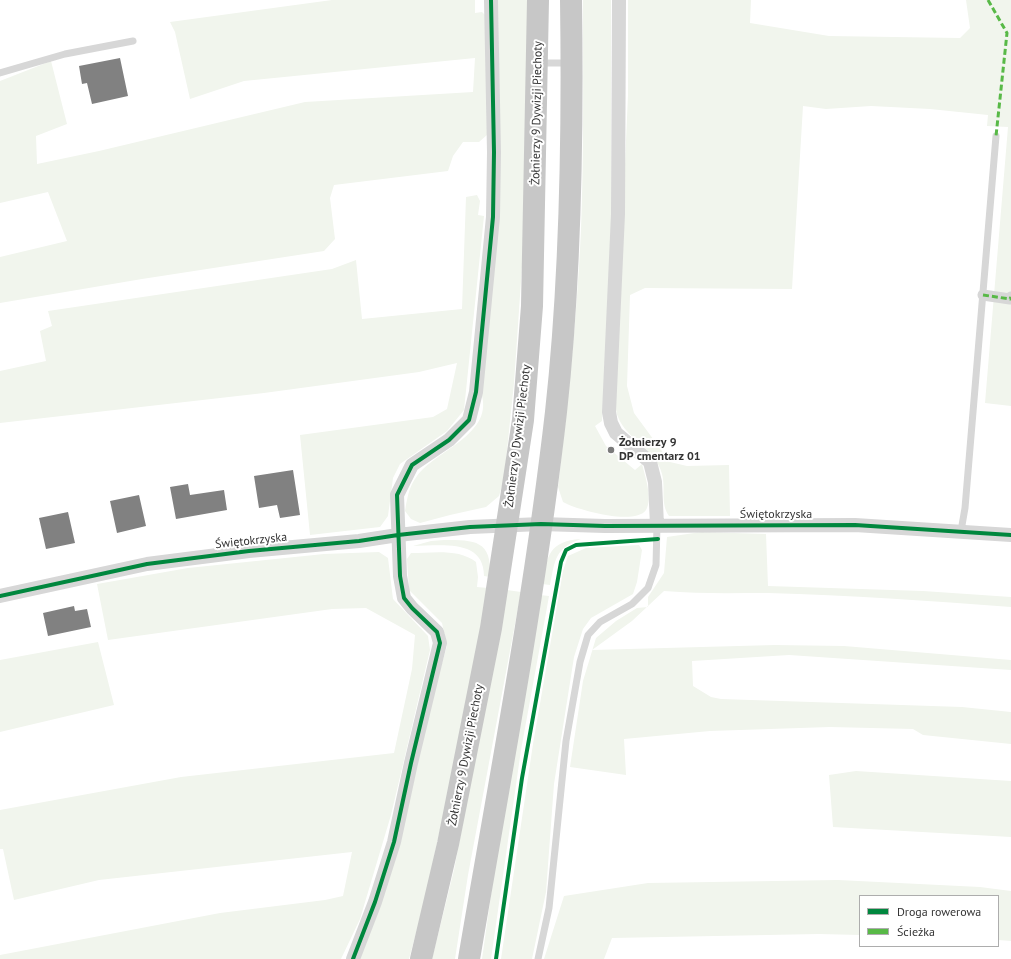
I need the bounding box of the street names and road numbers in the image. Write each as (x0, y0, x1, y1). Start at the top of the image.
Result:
street label: Żołnierzy 9 Dywizji Piechoty (529, 41, 545, 185)
street label: Żołnierzy 9 Dywizji Piechoty (502, 364, 534, 508)
street label: Świętokrzyska (740, 508, 812, 522)
street label: Świętokrzyska (214, 530, 288, 552)
street label: Żołnierzy 9 Dywizji Piechoty (445, 683, 487, 827)

